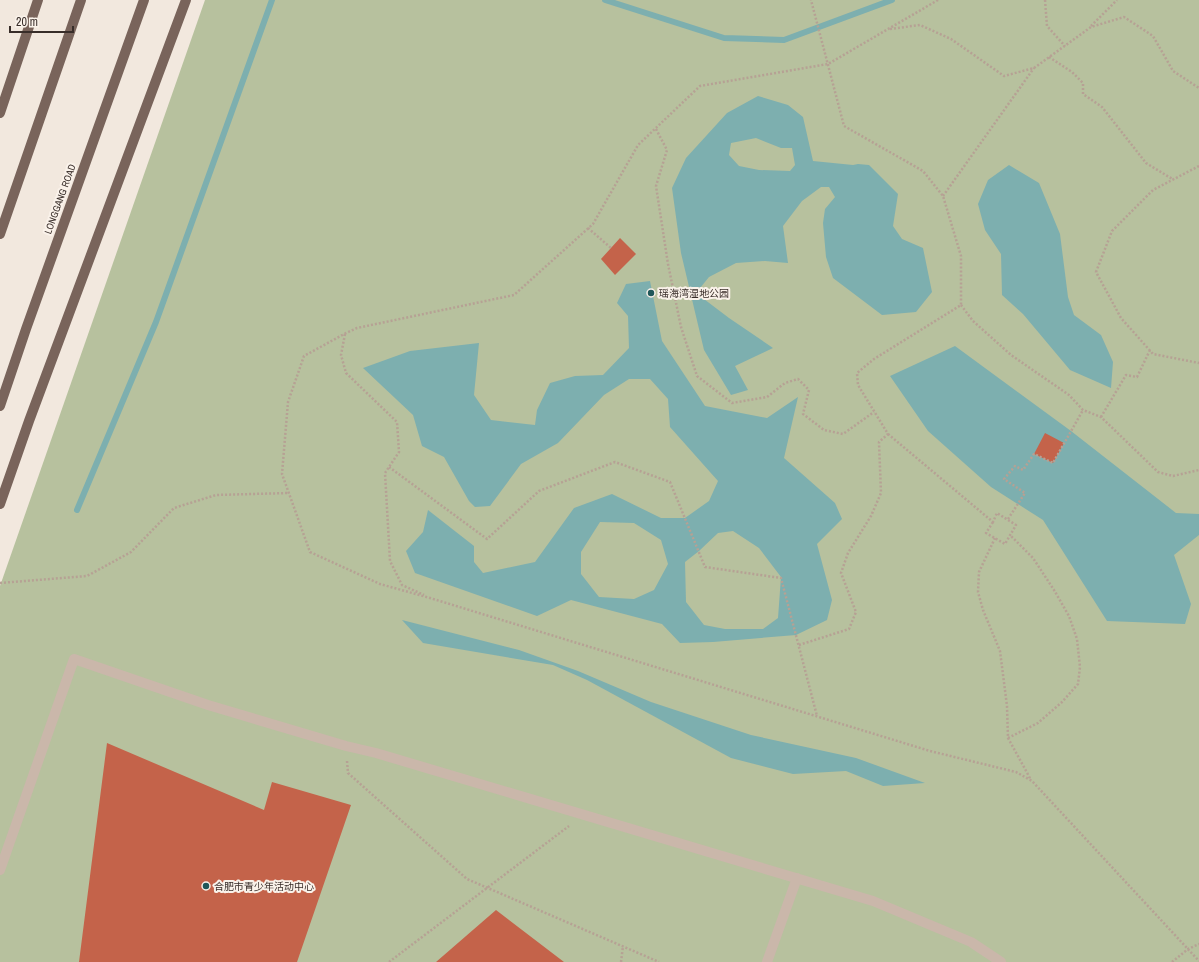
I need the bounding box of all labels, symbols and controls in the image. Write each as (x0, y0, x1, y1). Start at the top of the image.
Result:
scale bar (10, 8, 73, 34)
text: 20 m (16, 14, 38, 30)
street label: LONGGANG ROAD (41, 162, 79, 236)
place label: 瑶海湾湿地公园 (659, 287, 729, 300)
marker: 瑶海湾湿地公园 (646, 288, 656, 298)
place label: 合肥市青少年活动中心 (214, 880, 314, 893)
marker: 合肥市青少年活动中心 (201, 881, 211, 891)

